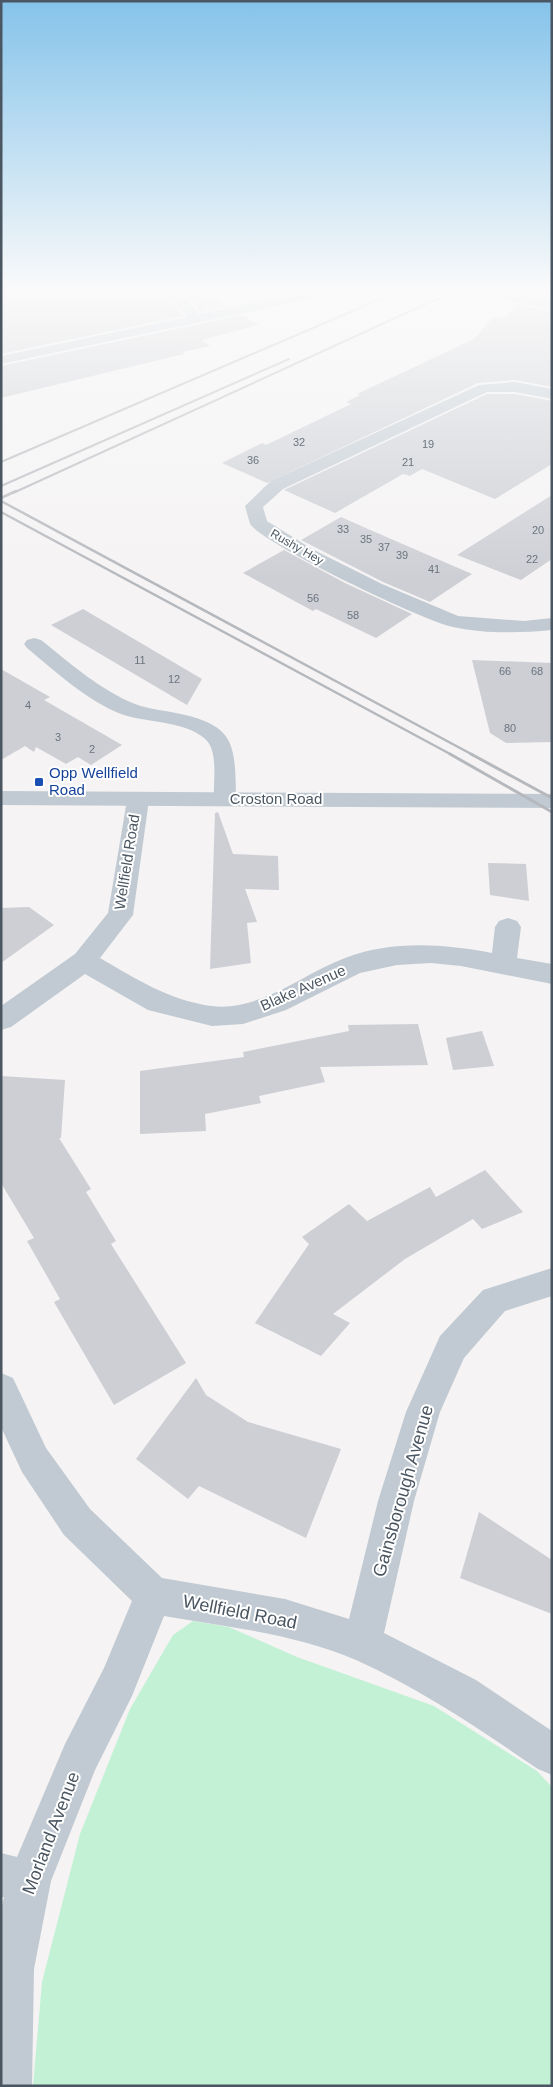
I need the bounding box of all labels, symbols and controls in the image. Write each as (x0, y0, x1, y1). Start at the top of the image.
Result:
house number: 32 (293, 436, 305, 448)
house number: 19 (422, 438, 434, 450)
house number: 36 (247, 454, 259, 466)
house number: 21 (402, 456, 414, 468)
house number: 33 (337, 523, 349, 535)
house number: 20 (532, 524, 544, 536)
street label: Rushy Hey (268, 526, 326, 568)
house number: 35 (360, 533, 372, 545)
house number: 37 (378, 541, 390, 553)
house number: 39 (396, 549, 408, 561)
house number: 22 (526, 553, 538, 565)
house number: 41 (428, 563, 440, 575)
house number: 56 (307, 592, 319, 604)
house number: 58 (347, 609, 359, 621)
house number: 11 (134, 654, 146, 666)
house number: 66 (499, 665, 511, 677)
house number: 68 (531, 665, 543, 677)
house number: 12 (168, 673, 180, 685)
house number: 4 (25, 699, 31, 711)
house number: 80 (504, 722, 516, 734)
house number: 3 (55, 731, 61, 743)
house number: 2 (89, 743, 95, 755)
place label: Opp Wellfield Road (49, 764, 138, 798)
marker: Opp Wellfield Road (33, 776, 45, 788)
street label: Croston Road (230, 790, 322, 807)
street label: Wellfield Road (111, 813, 142, 911)
street label: Blake Avenue (258, 961, 348, 1014)
street label: Gainsborough Avenue (369, 1403, 437, 1579)
street label: Wellfield Road (181, 1591, 299, 1633)
street label: Morland Avenue (18, 1769, 84, 1897)

